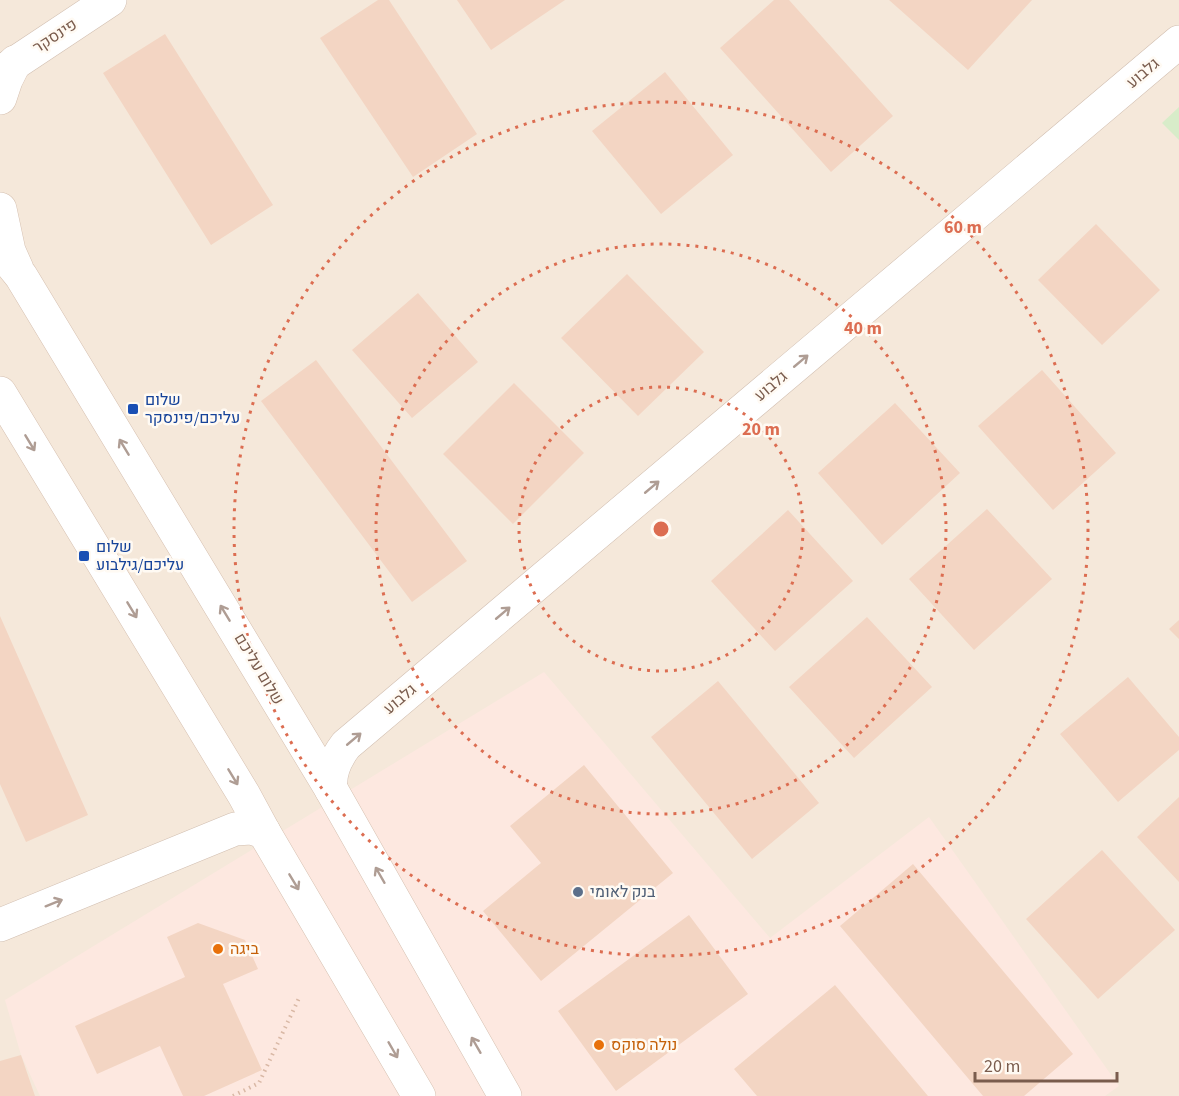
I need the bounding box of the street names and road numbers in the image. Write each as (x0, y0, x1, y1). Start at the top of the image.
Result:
street label: פינסקר (29, 14, 81, 58)
street label: גלבוע (1122, 53, 1164, 93)
street label: גלבוע (750, 366, 792, 406)
street label: שלום עליכם (229, 629, 289, 709)
street label: גלבוע (379, 679, 421, 719)

